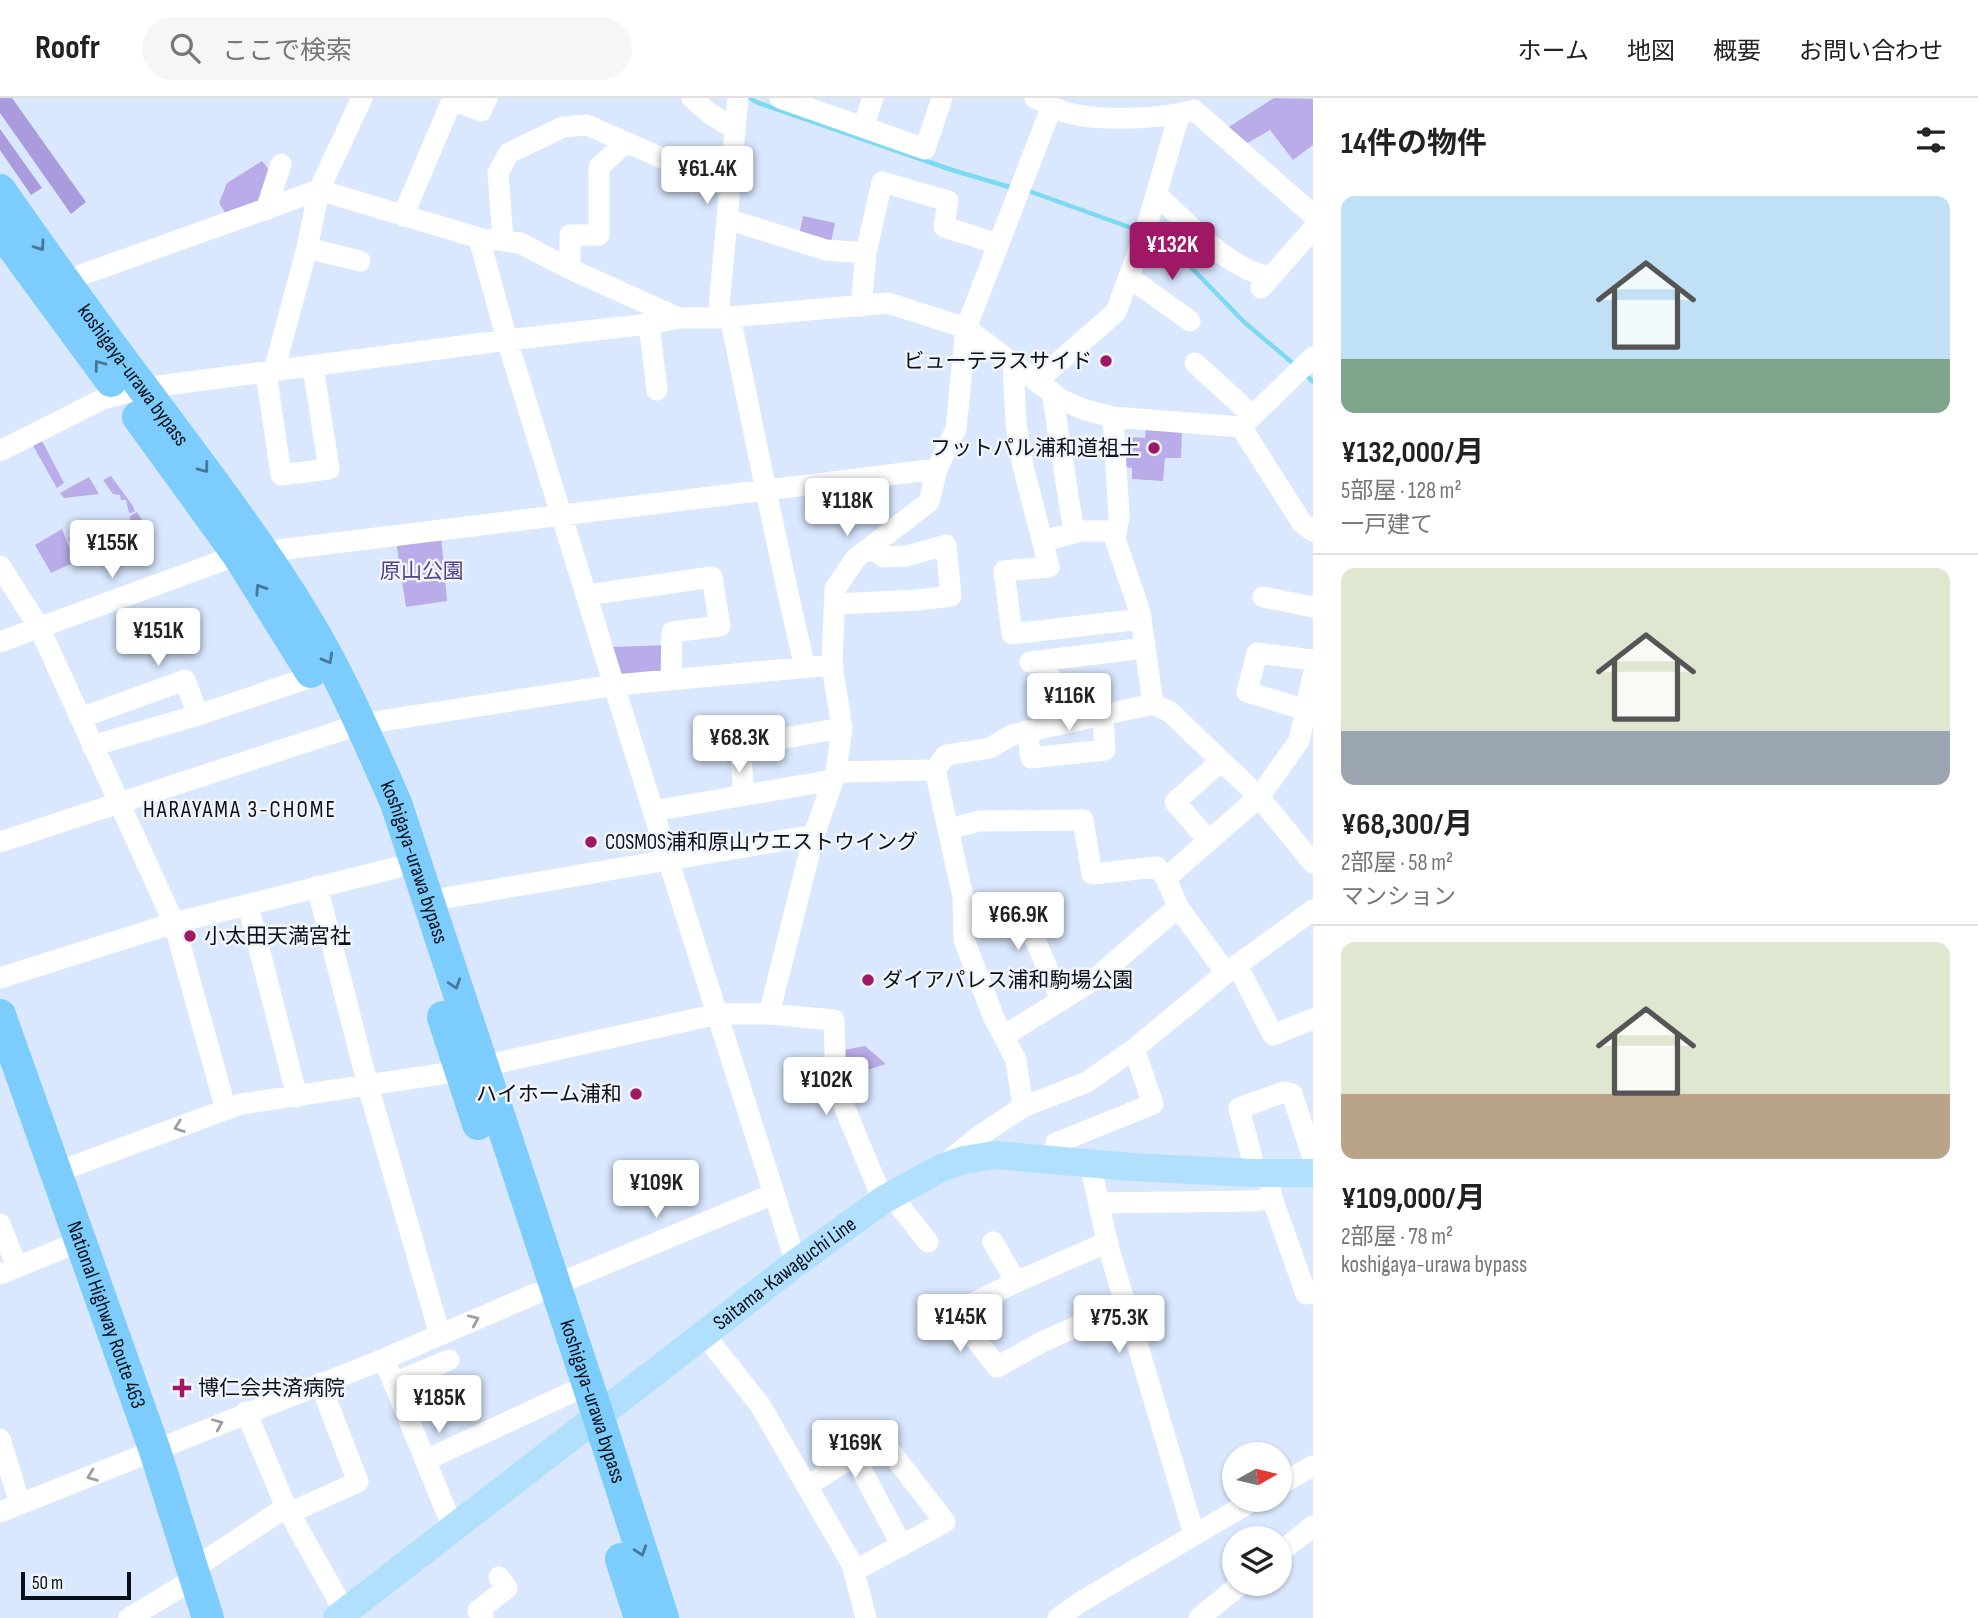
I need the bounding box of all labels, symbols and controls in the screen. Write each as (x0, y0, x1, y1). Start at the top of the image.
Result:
search box (142, 17, 632, 80)
text: Roofr (35, 28, 100, 68)
icon: search (166, 29, 204, 67)
text: ここで検索 (222, 36, 352, 67)
text: ホーム (1518, 37, 1589, 66)
text: 地図 (1627, 37, 1675, 66)
text: 概要 (1713, 37, 1761, 66)
text: お問い合わせ (1799, 37, 1943, 66)
icon: filters (1912, 121, 1950, 159)
text: 14件の物件 (1341, 126, 1487, 162)
pin: ¥61.4K (650, 146, 764, 206)
text: ¥61.4K (677, 155, 737, 183)
pin: ¥132K (1123, 222, 1221, 282)
text: ¥132K (1146, 231, 1198, 259)
one-way arrow (31, 238, 44, 251)
icon: home (1583, 242, 1709, 368)
street label: koshigaya-urawa bypass (72, 299, 194, 451)
place label: ビューテラスサイド (903, 349, 1092, 374)
marker: ビューテラスサイド (1098, 353, 1114, 369)
one-way arrow (95, 360, 107, 372)
text: ¥132,000/月 (1341, 435, 1484, 471)
place label: フットパル浦和道祖土 (930, 436, 1140, 461)
marker: フットパル浦和道祖土 (1146, 440, 1162, 456)
one-way arrow (196, 460, 208, 473)
text: 5部屋 · 128 m² (1341, 477, 1462, 505)
pin: ¥118K (798, 478, 896, 538)
text: ¥118K (821, 487, 873, 515)
text: 一戸建て (1341, 511, 1433, 539)
pin: ¥155K (63, 520, 161, 580)
text: ¥155K (86, 529, 138, 557)
park label: 原山公園 (380, 559, 464, 584)
one-way arrow (255, 584, 268, 597)
pin: ¥151K (109, 608, 207, 668)
icon: home (1583, 614, 1709, 740)
text: ¥151K (132, 617, 184, 645)
one-way arrow (320, 651, 333, 664)
pin: ¥116K (1020, 674, 1118, 733)
text: ¥116K (1043, 682, 1095, 710)
pin: ¥68.3K (682, 716, 796, 775)
text: ¥68.3K (709, 724, 769, 752)
street label: koshigaya-urawa bypass (375, 777, 453, 947)
district label: HARAYAMA 3-CHOME (143, 796, 337, 824)
text: ¥68,300/月 (1341, 807, 1473, 843)
place label: COSMOS浦和原山ウエストウイング (605, 830, 918, 855)
marker: COSMOS浦和原山ウエストウイング (583, 834, 599, 850)
text: 2部屋 · 58 m² (1341, 849, 1453, 877)
text: マンション (1341, 883, 1456, 911)
pin: ¥66.9K (961, 892, 1075, 952)
text: ¥66.9K (988, 901, 1048, 929)
place label: 小太田天満宮社 (204, 924, 351, 949)
marker: 小太田天満宮社 (182, 928, 198, 944)
place label: ダイアパレス浦和駒場公園 (882, 968, 1134, 993)
marker: ダイアパレス浦和駒場公園 (860, 972, 876, 988)
one-way arrow (447, 978, 462, 990)
icon: home (1583, 988, 1709, 1114)
pin: ¥102K (777, 1058, 875, 1117)
text: ¥102K (799, 1066, 853, 1094)
place label: ハイホーム浦和 (476, 1082, 622, 1107)
marker: ハイホーム浦和 (628, 1086, 644, 1102)
one-way arrow (173, 1119, 185, 1133)
pin: ¥109K (607, 1160, 705, 1220)
text: ¥109K (629, 1169, 683, 1197)
text: ¥109,000/月 (1341, 1181, 1486, 1217)
street label: Saitama-Kawaguchi Line (708, 1212, 861, 1335)
street label: National Highway Route 463 (61, 1218, 151, 1412)
text: 2部屋 · 78 m² (1341, 1223, 1453, 1251)
text: koshigaya-urawa bypass (1341, 1251, 1527, 1279)
pin: ¥145K (911, 1294, 1009, 1354)
pin: ¥75.3K (1062, 1296, 1176, 1355)
text: ¥145K (933, 1303, 987, 1331)
text: ¥75.3K (1090, 1304, 1148, 1332)
one-way arrow (467, 1315, 479, 1329)
street label: koshigaya-urawa bypass (554, 1317, 631, 1486)
place label: 博仁会共済病院 (198, 1376, 345, 1401)
pin: ¥185K (390, 1376, 488, 1435)
marker: 博仁会共済病院 (172, 1378, 192, 1398)
text: ¥185K (412, 1384, 466, 1412)
one-way arrow (211, 1418, 223, 1432)
pin: ¥169K (806, 1420, 904, 1480)
text: ¥169K (828, 1429, 882, 1457)
north arrow (1222, 1442, 1292, 1512)
map controls (1222, 1442, 1292, 1596)
one-way arrow (86, 1467, 98, 1481)
button: layers (1222, 1526, 1292, 1596)
one-way arrow (633, 1544, 647, 1556)
scale bar (21, 1569, 131, 1601)
text: 50 m (32, 1572, 63, 1595)

